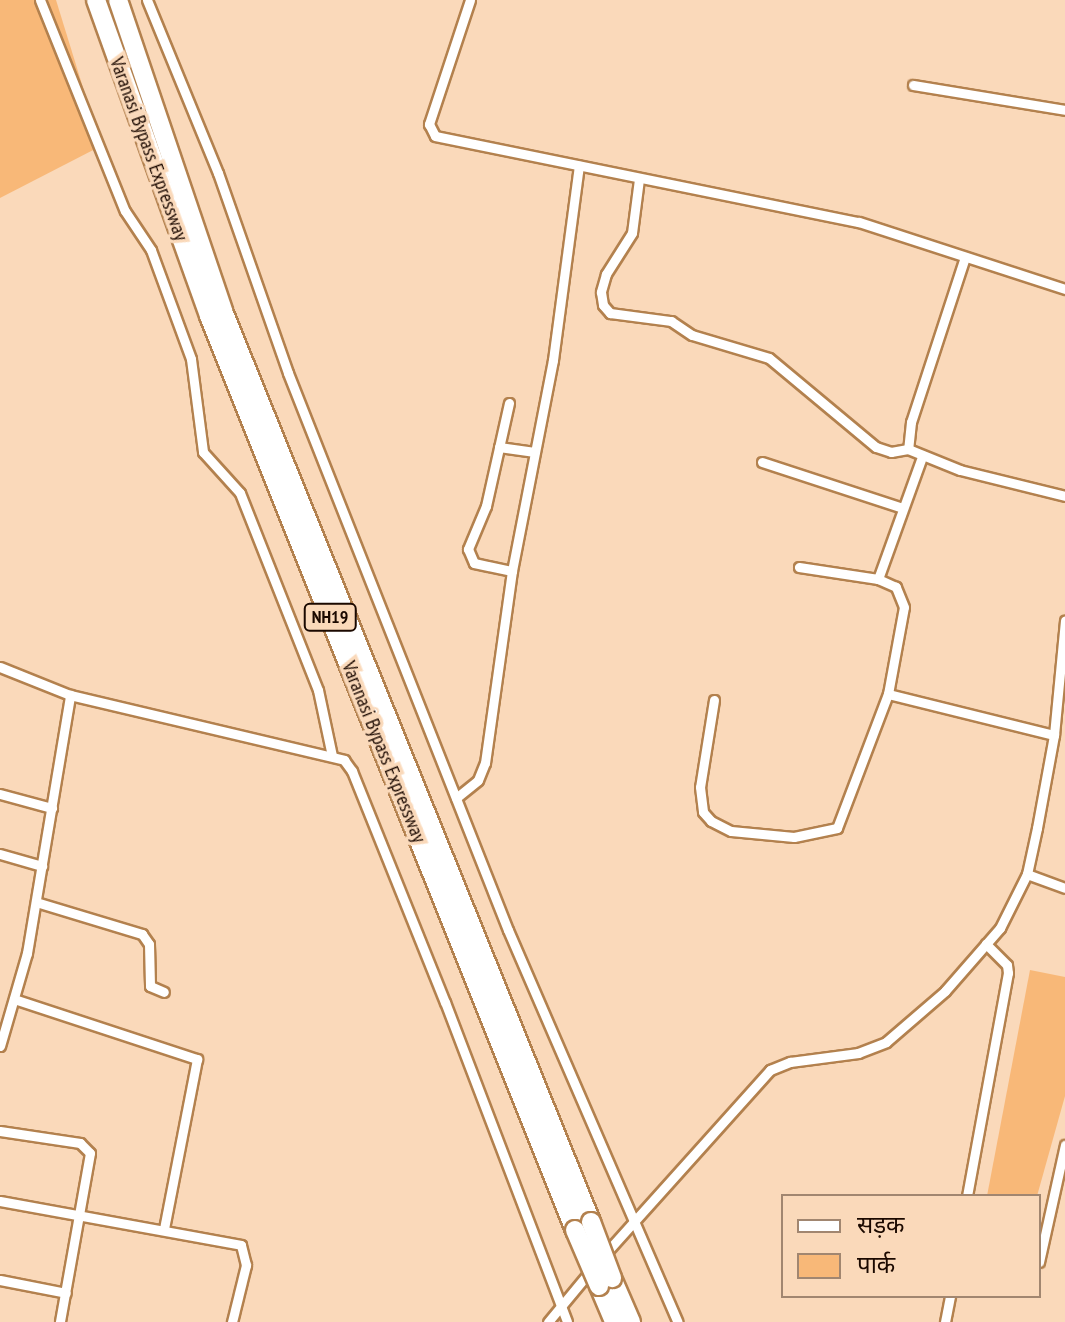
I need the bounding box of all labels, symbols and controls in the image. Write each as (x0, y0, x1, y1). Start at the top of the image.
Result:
street label: Varanasi Bypass Expressway (105, 54, 193, 244)
road number: NH19 (302, 603, 358, 631)
street label: Varanasi Bypass Expressway (337, 658, 431, 846)
legend (781, 1194, 1041, 1298)
text: सड़क (857, 1209, 905, 1240)
text: पार्क (857, 1249, 895, 1280)

